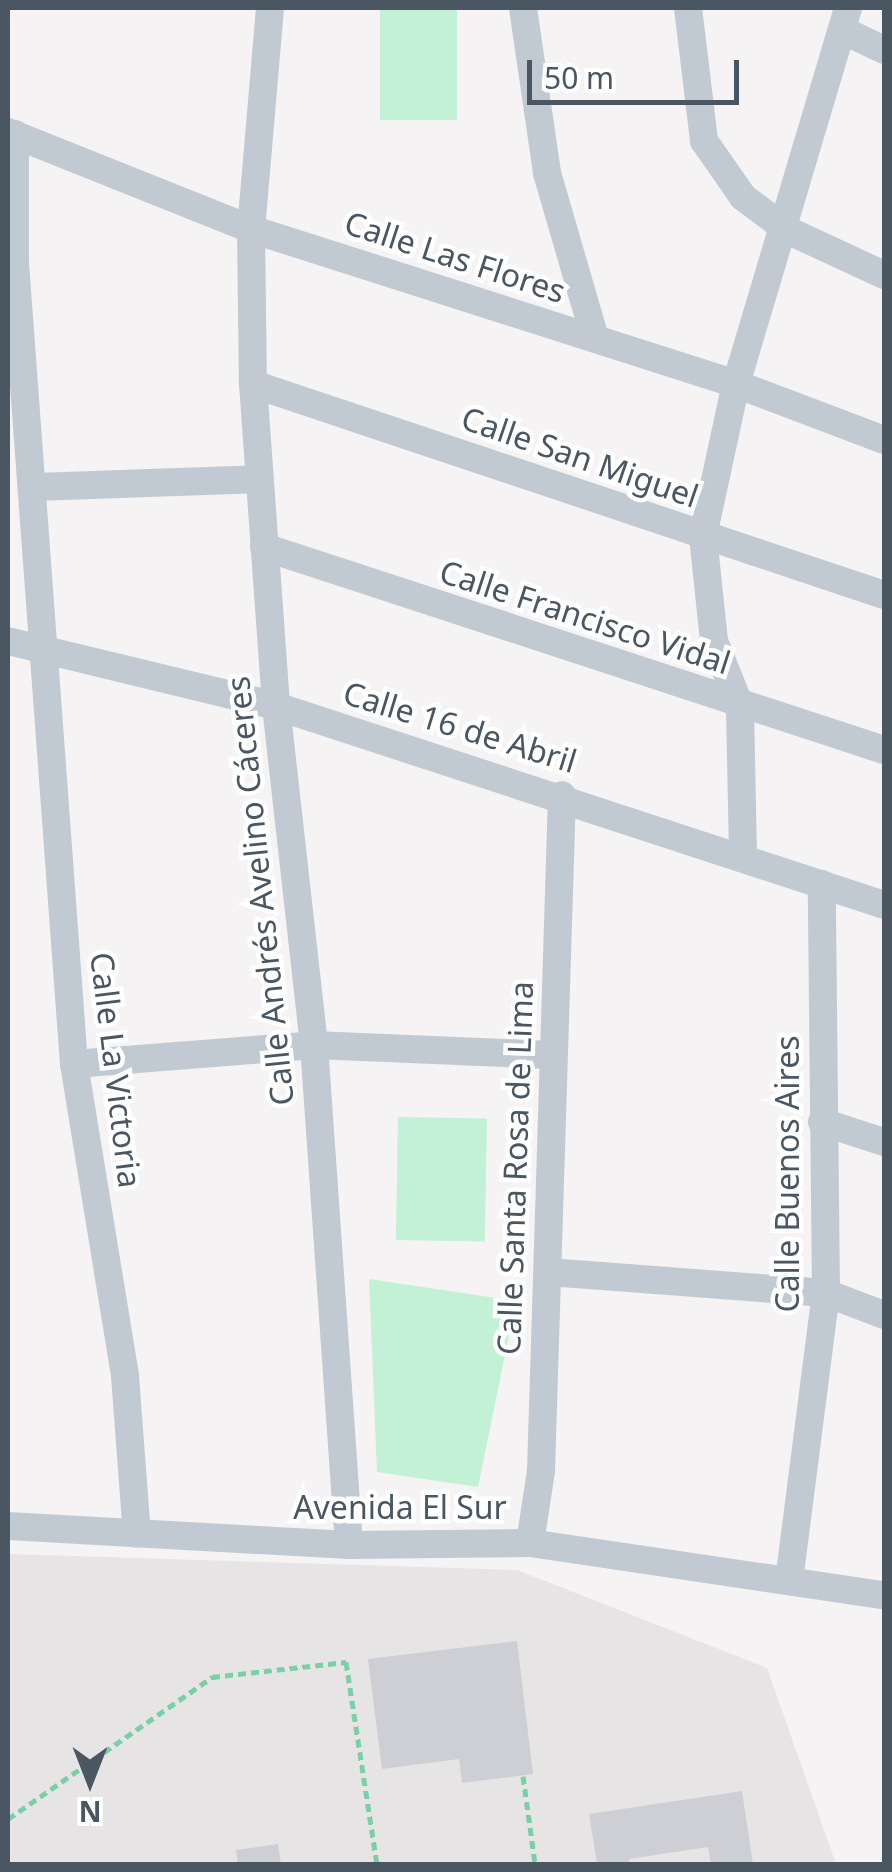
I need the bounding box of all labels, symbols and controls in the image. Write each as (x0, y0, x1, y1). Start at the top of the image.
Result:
scale bar (532, 40, 744, 102)
text: 50 m (544, 57, 614, 98)
street label: Calle Las Flores (340, 203, 570, 311)
street label: Calle San Miguel (457, 399, 703, 515)
street label: Calle Francisco Vidal (435, 552, 735, 682)
street label: Calle 16 de Abril (339, 673, 581, 781)
street label: Calle Andrés Avelino Cáceres (218, 674, 302, 1108)
street label: Calle La Victoria (82, 950, 150, 1190)
street label: Calle Santa Rosa de Lima (489, 980, 541, 1356)
street label: Calle Buenos Aires (768, 1035, 806, 1313)
street label: Avenida El Sur (293, 1488, 507, 1526)
north arrow (40, 1732, 140, 1832)
text: N (79, 1793, 101, 1831)

